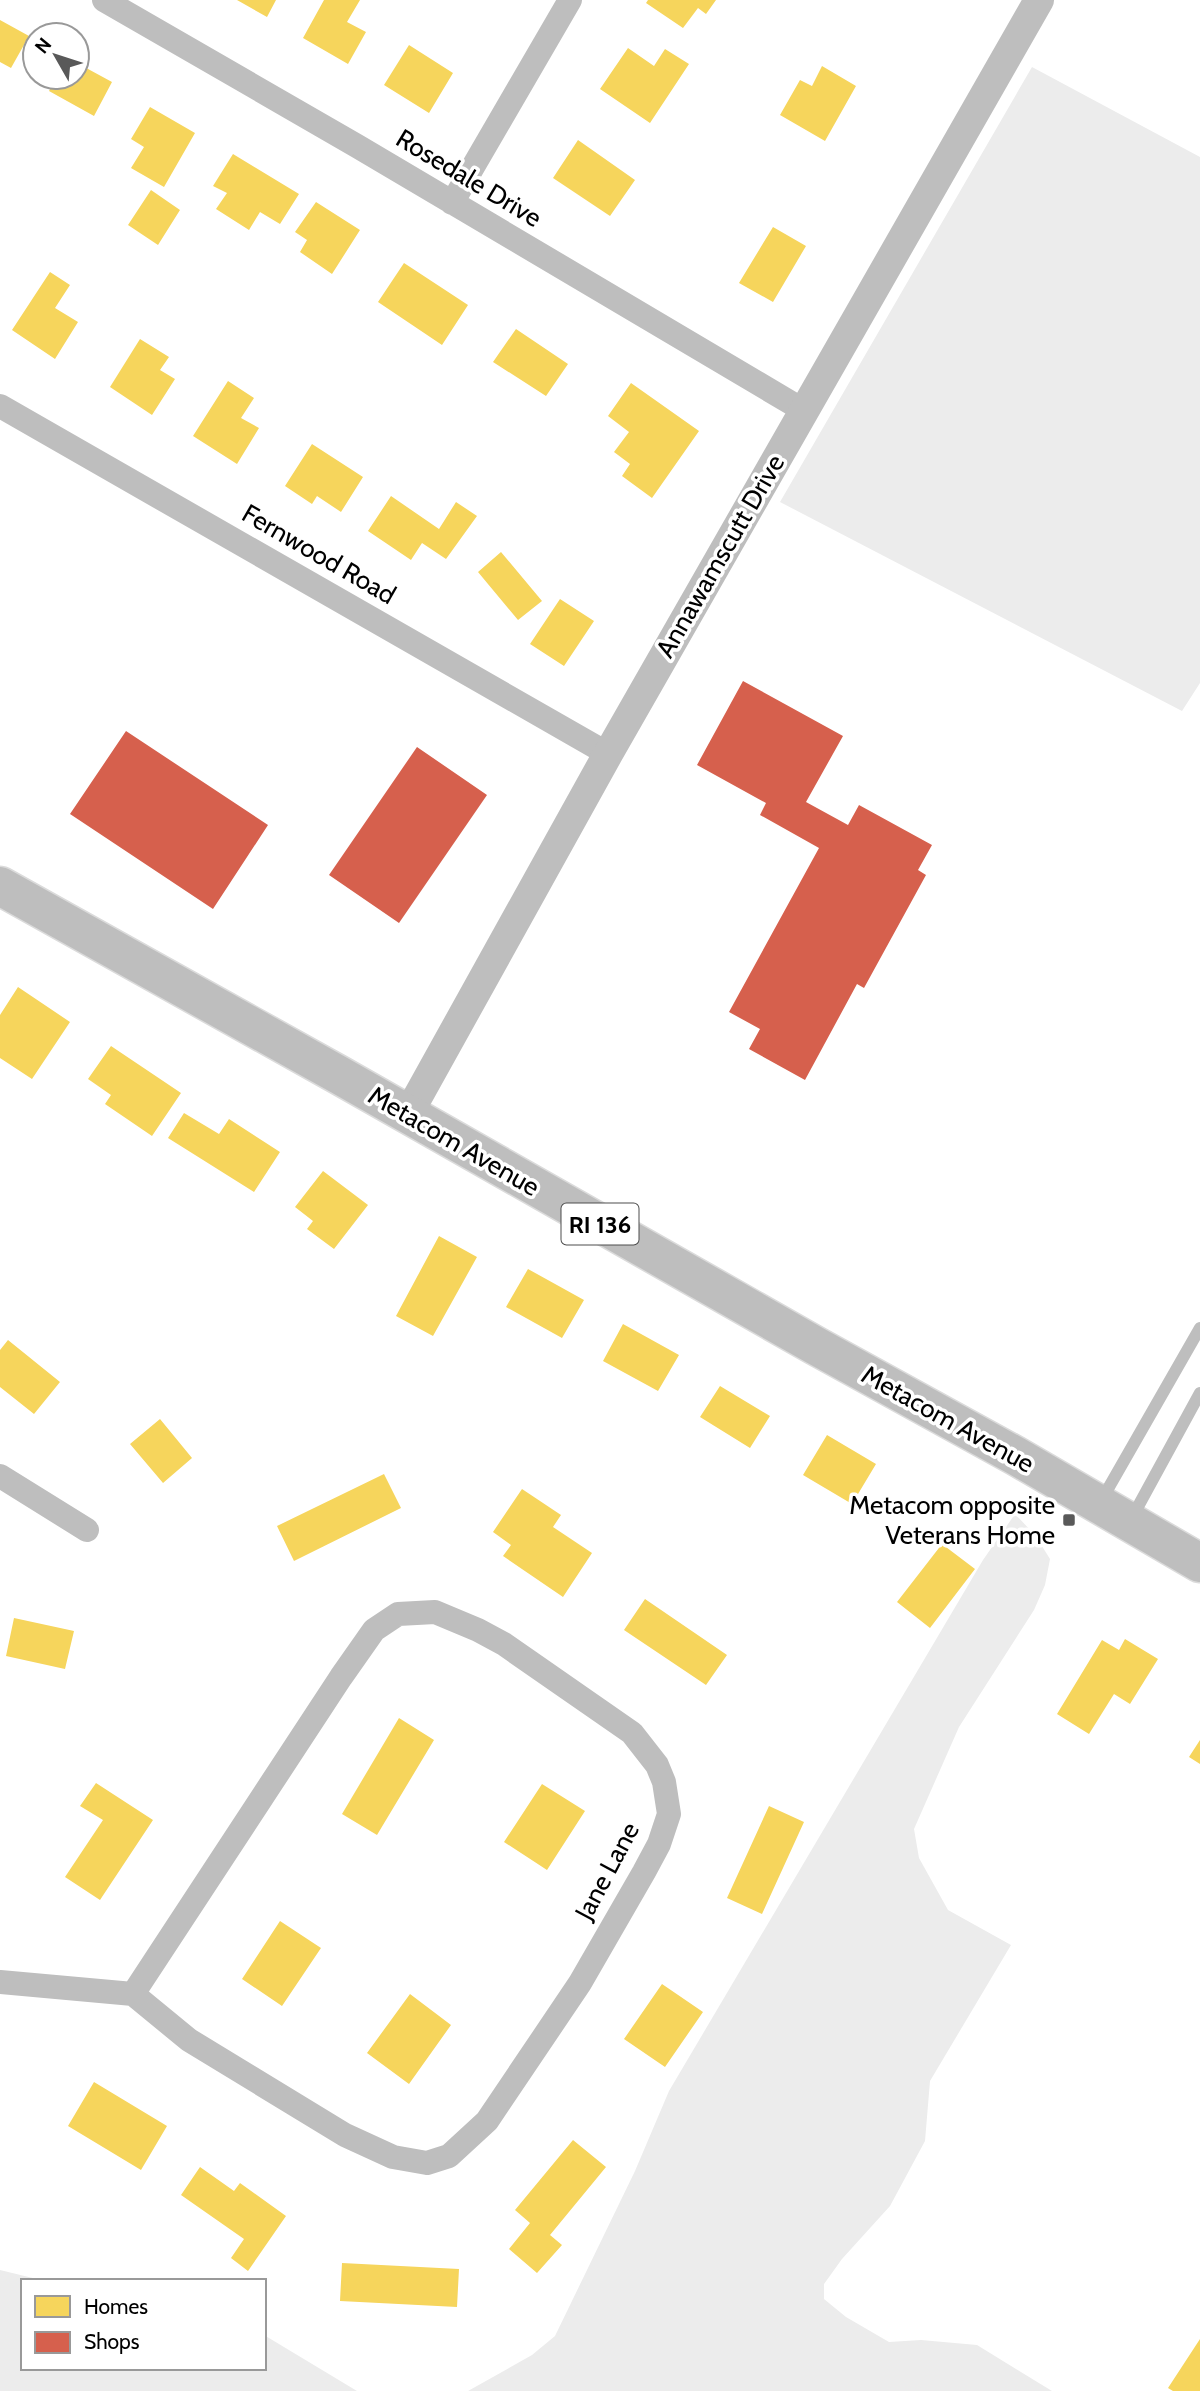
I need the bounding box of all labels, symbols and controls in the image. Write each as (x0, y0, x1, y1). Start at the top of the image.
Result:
north arrow (21, 21, 91, 91)
text: N (30, 33, 56, 58)
street label: Rosedale Drive (390, 122, 548, 234)
street label: Annawamscutt Drive (649, 449, 791, 663)
street label: Fernwood Road (236, 497, 402, 611)
street label: Metacom Avenue (363, 1079, 545, 1203)
road number: RI 136 (562, 1204, 638, 1244)
street label: Metacom Avenue (856, 1358, 1040, 1480)
place label: Metacom opposite Veterans Home (849, 1489, 1055, 1551)
marker: Metacom opposite Veterans Home (1061, 1512, 1077, 1528)
street label: Jane Lane (568, 1817, 646, 1926)
legend (21, 2279, 266, 2370)
text: Homes (84, 2294, 148, 2319)
text: Shops (84, 2329, 140, 2354)

